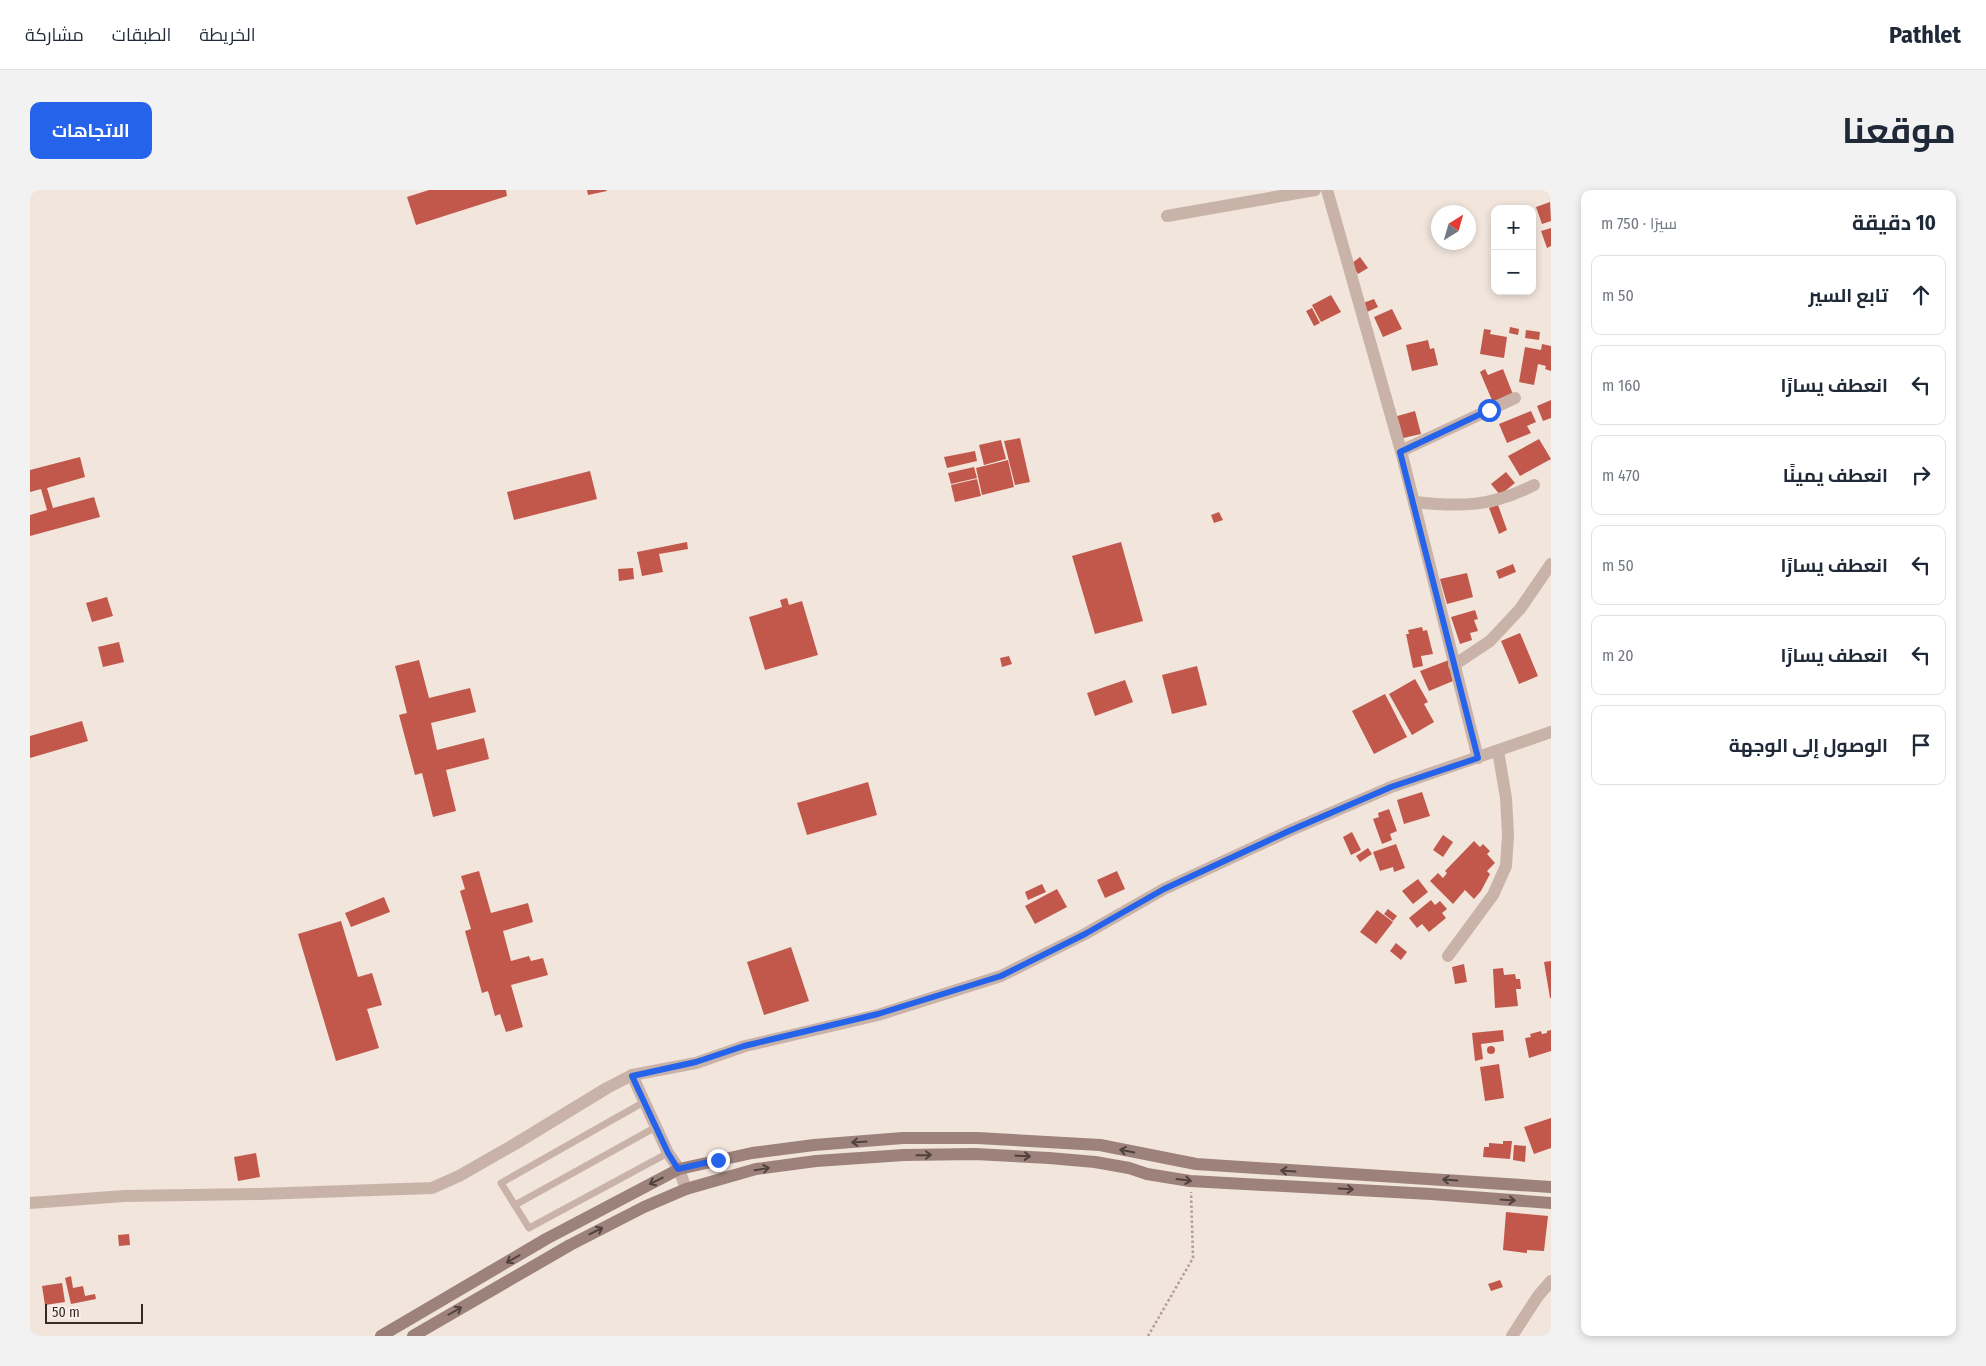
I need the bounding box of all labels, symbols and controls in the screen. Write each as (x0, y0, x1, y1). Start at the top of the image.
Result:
text: Pathlet (1889, 21, 1961, 49)
text: مشاركة (25, 24, 84, 46)
text: الطبقات (112, 24, 171, 46)
text: الخريطة (199, 24, 256, 46)
button: الاتجاهات (30, 102, 152, 159)
text: موقعنا (1842, 110, 1956, 152)
north arrow (1431, 205, 1476, 250)
map controls (1491, 205, 1536, 295)
button: + (1491, 205, 1536, 250)
text: 10 دقيقة (1852, 210, 1936, 236)
text: سيرًا · 750 m (1601, 214, 1677, 233)
button: − (1491, 250, 1536, 295)
icon: ahead (1907, 281, 1935, 309)
text: تابع السير (1809, 284, 1888, 307)
text: 50 m (1602, 286, 1634, 305)
icon: left (1907, 371, 1935, 399)
text: انعطف يسارًا (1780, 374, 1888, 397)
text: 160 m (1602, 376, 1641, 395)
route start (1478, 399, 1501, 422)
icon: right (1907, 461, 1935, 489)
text: انعطف يمينًا (1783, 464, 1888, 487)
text: 470 m (1602, 466, 1640, 485)
icon: left (1907, 551, 1935, 579)
text: انعطف يسارًا (1780, 554, 1888, 577)
text: 50 m (1602, 556, 1634, 575)
icon: left (1907, 641, 1935, 669)
text: انعطف يسارًا (1780, 644, 1888, 667)
text: 20 m (1602, 646, 1633, 665)
icon: arrive (1907, 731, 1935, 759)
text: الوصول إلى الوجهة (1729, 734, 1888, 757)
one-way arrow (851, 1137, 867, 1146)
one-way arrow (1119, 1146, 1135, 1155)
route end (707, 1149, 730, 1172)
one-way arrow (915, 1150, 931, 1160)
one-way arrow (1015, 1152, 1031, 1161)
one-way arrow (753, 1163, 769, 1173)
one-way arrow (1280, 1166, 1296, 1175)
one-way arrow (1175, 1175, 1191, 1185)
one-way arrow (1442, 1175, 1458, 1185)
one-way arrow (649, 1177, 664, 1186)
one-way arrow (1338, 1185, 1354, 1194)
one-way arrow (1500, 1195, 1516, 1204)
one-way arrow (589, 1226, 604, 1236)
one-way arrow (507, 1254, 521, 1264)
scale bar (45, 1301, 142, 1324)
text: 50 m (52, 1304, 80, 1321)
one-way arrow (448, 1306, 462, 1316)

